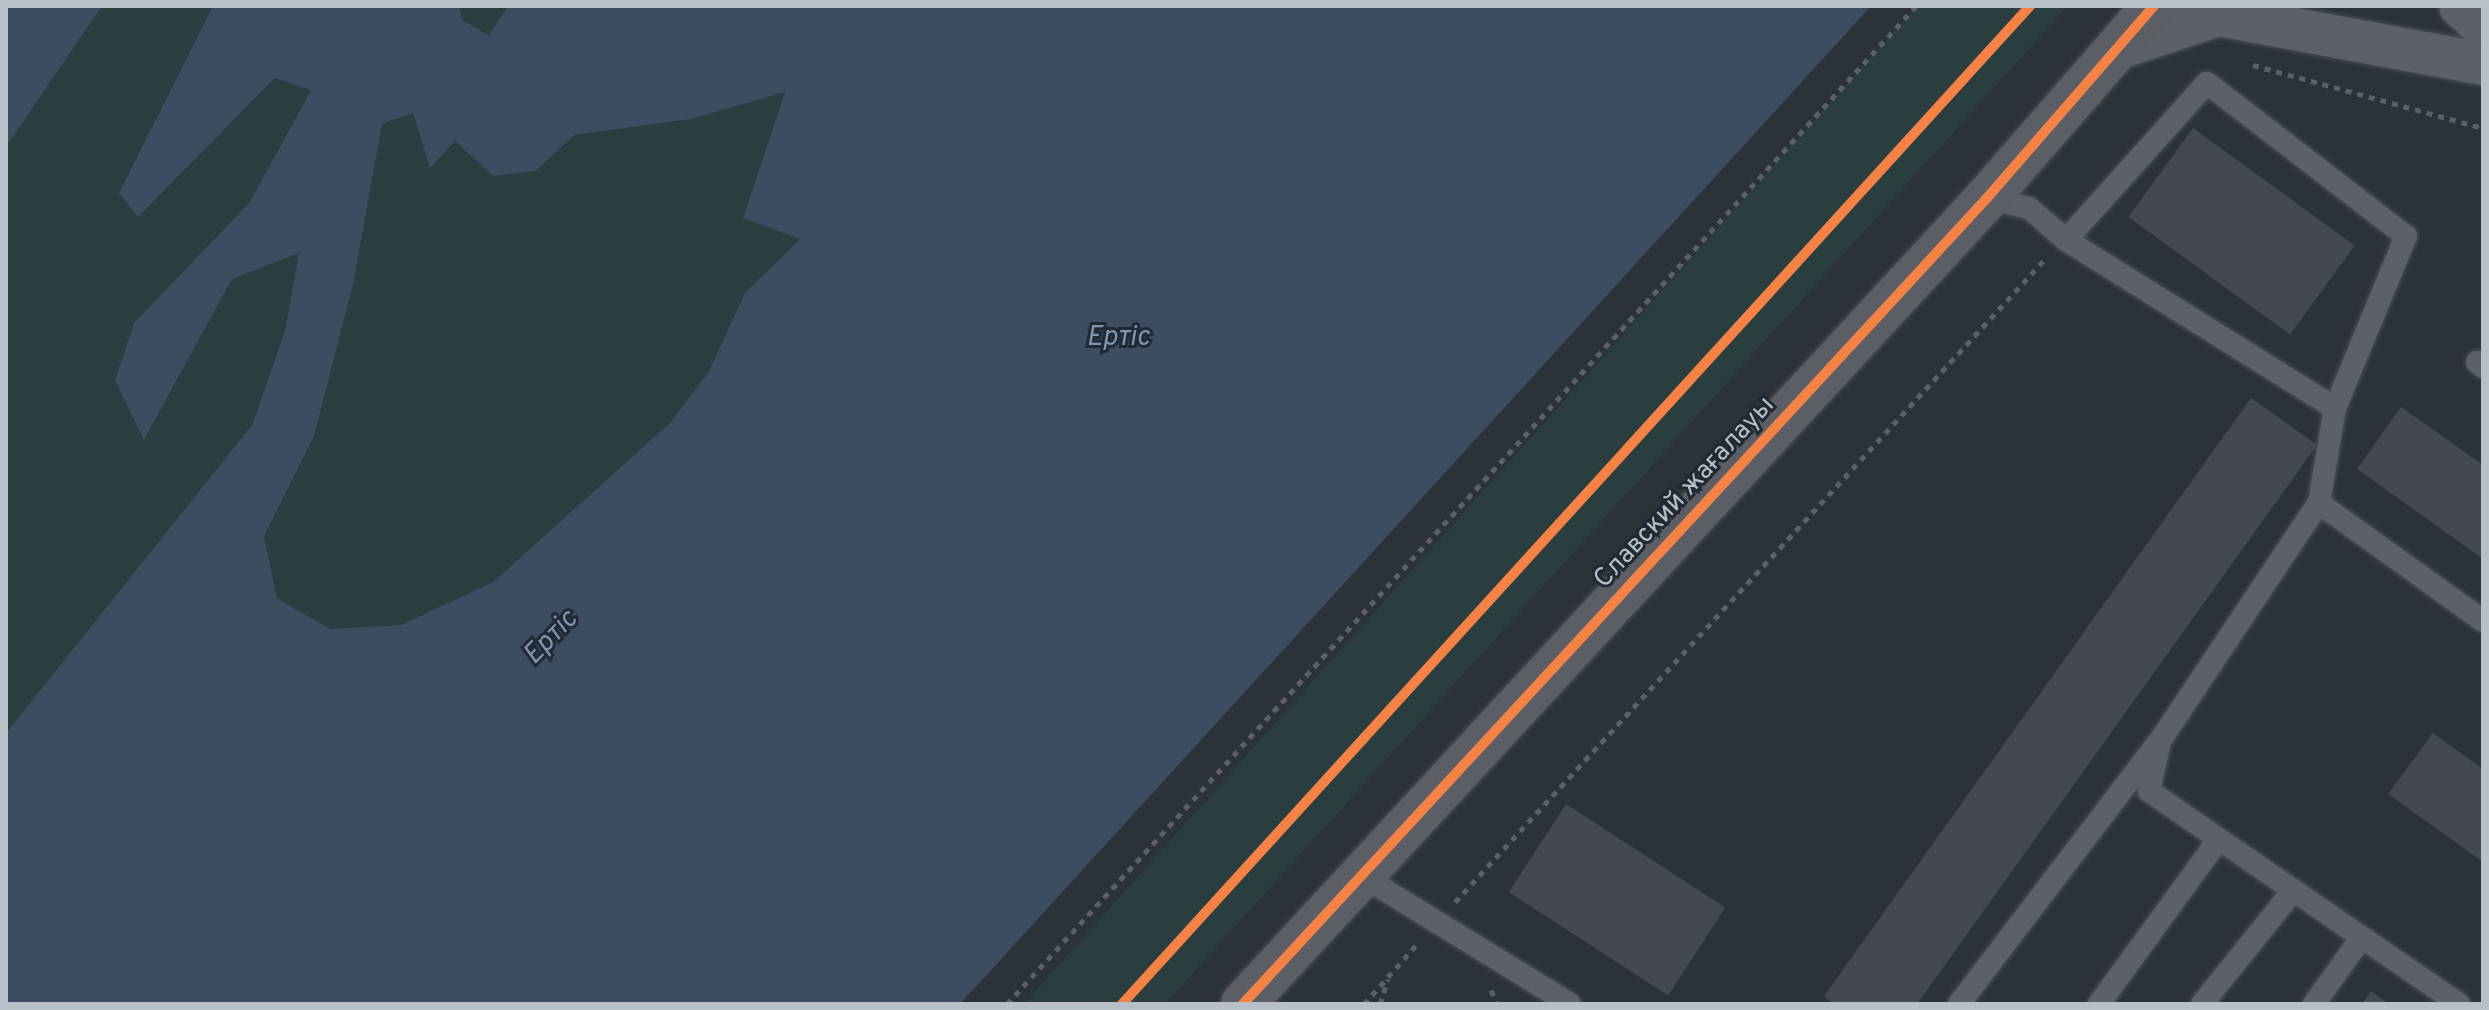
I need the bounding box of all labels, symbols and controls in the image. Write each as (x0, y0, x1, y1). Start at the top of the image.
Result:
water label: Ертіс (1086, 321, 1150, 355)
street label: Славский жағалауы (1588, 391, 1782, 595)
water label: Ертіс (517, 604, 585, 672)

